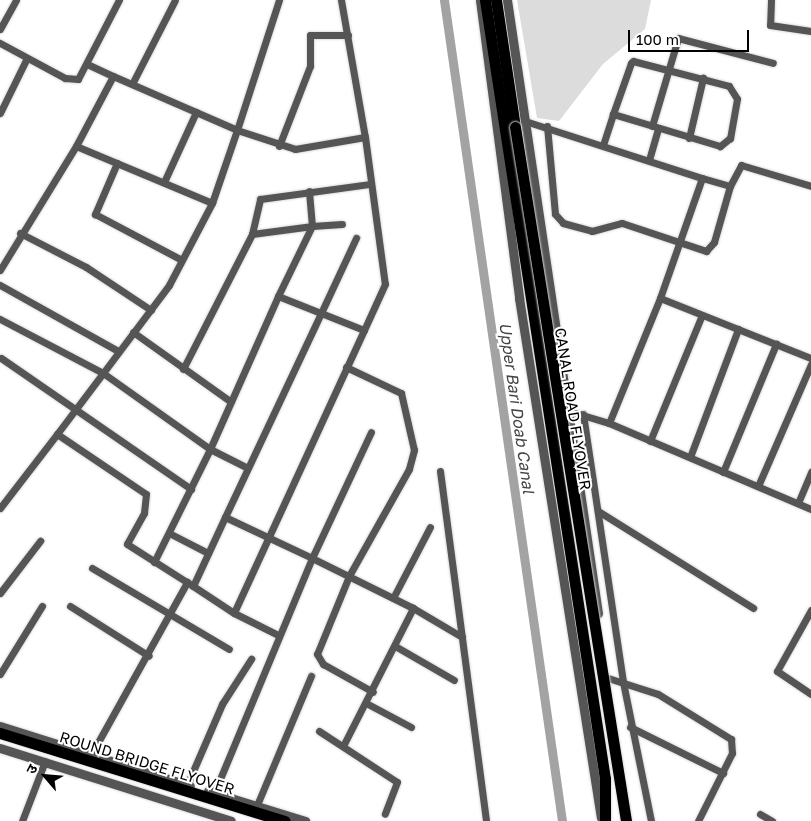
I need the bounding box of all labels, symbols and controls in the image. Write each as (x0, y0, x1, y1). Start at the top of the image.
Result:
scale bar (631, 20, 752, 52)
text: 100 m (636, 30, 679, 48)
water label: Upper Bari Doab Canal (495, 321, 539, 495)
street label: CANAL ROAD FLYOVER (551, 327, 595, 491)
street label: ROUND BRIDGE FLYOVER (57, 728, 237, 798)
north arrow (20, 751, 70, 801)
text: उ (22, 761, 41, 776)

